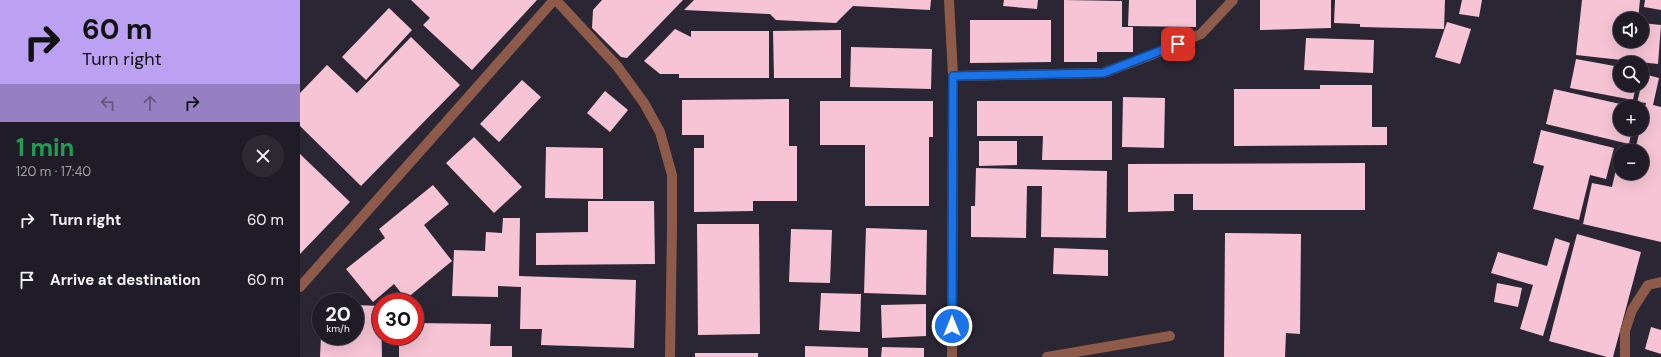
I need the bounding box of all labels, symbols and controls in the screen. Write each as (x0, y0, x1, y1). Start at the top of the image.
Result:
text: 60 m (82, 11, 152, 48)
map controls (1613, 12, 1649, 180)
button: sound (1613, 12, 1649, 48)
icon: right (16, 16, 68, 68)
pin (1161, 27, 1195, 61)
icon: arrive (1167, 33, 1189, 55)
text: Turn right (82, 47, 162, 71)
button: search (1613, 56, 1649, 92)
icon: left (97, 92, 119, 114)
icon: ahead (139, 92, 161, 114)
icon: right (181, 92, 203, 114)
button: + (1613, 100, 1649, 136)
text: 1 min (16, 132, 74, 163)
button: close (242, 135, 284, 177)
button: − (1613, 144, 1649, 180)
text: 120 m · 17:40 (16, 163, 91, 180)
icon: right (16, 209, 38, 231)
text: Turn right (50, 210, 121, 230)
text: 60 m (247, 210, 284, 230)
icon: arrive (16, 269, 38, 291)
text: Arrive at destination (50, 270, 201, 290)
text: 60 m (247, 270, 284, 290)
speed limit sign: 30 (372, 293, 424, 345)
text: 20 (325, 301, 351, 327)
position arrow (931, 305, 973, 347)
text: km/h (326, 322, 350, 335)

